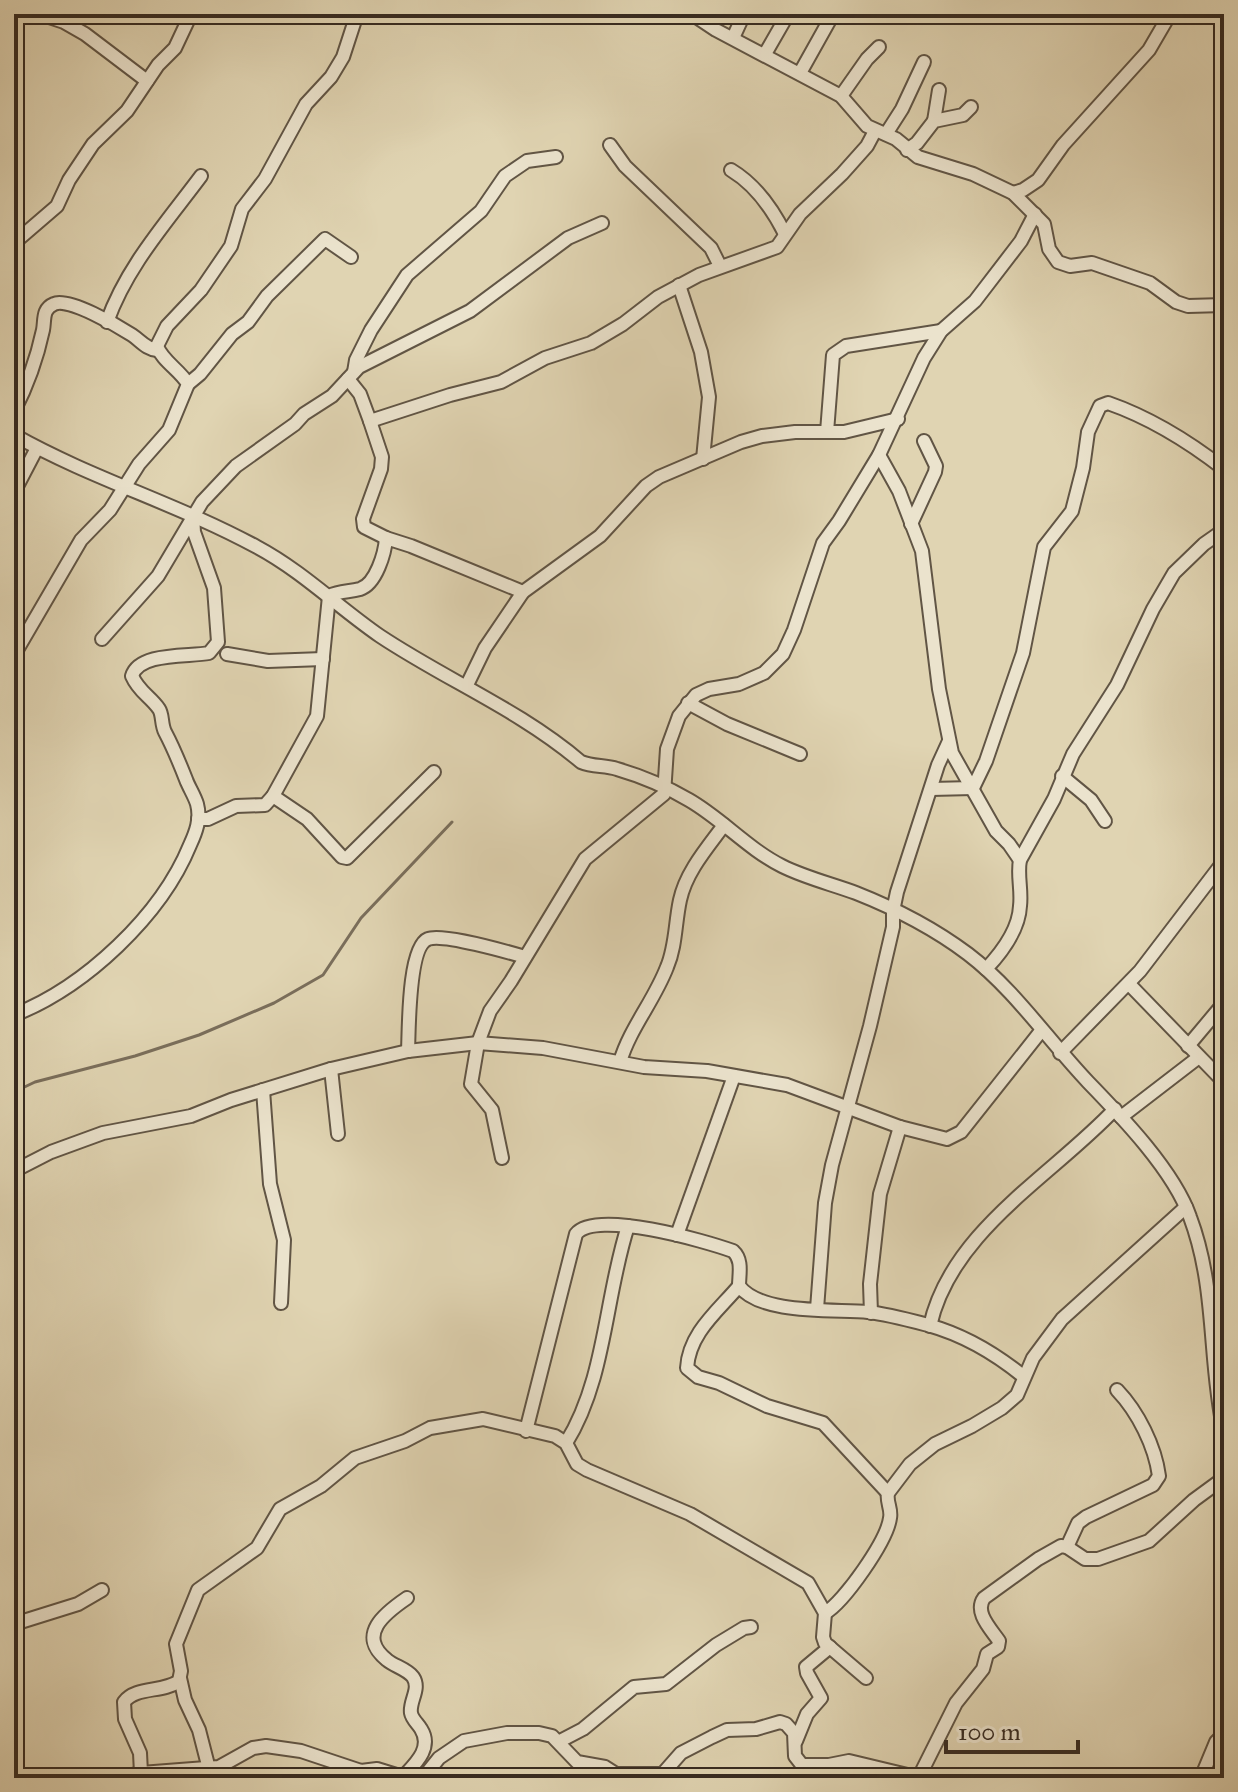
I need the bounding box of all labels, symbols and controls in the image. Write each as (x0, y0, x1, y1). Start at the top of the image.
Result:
scale bar (946, 1704, 1078, 1754)
text: 100 m (958, 1717, 1021, 1747)

